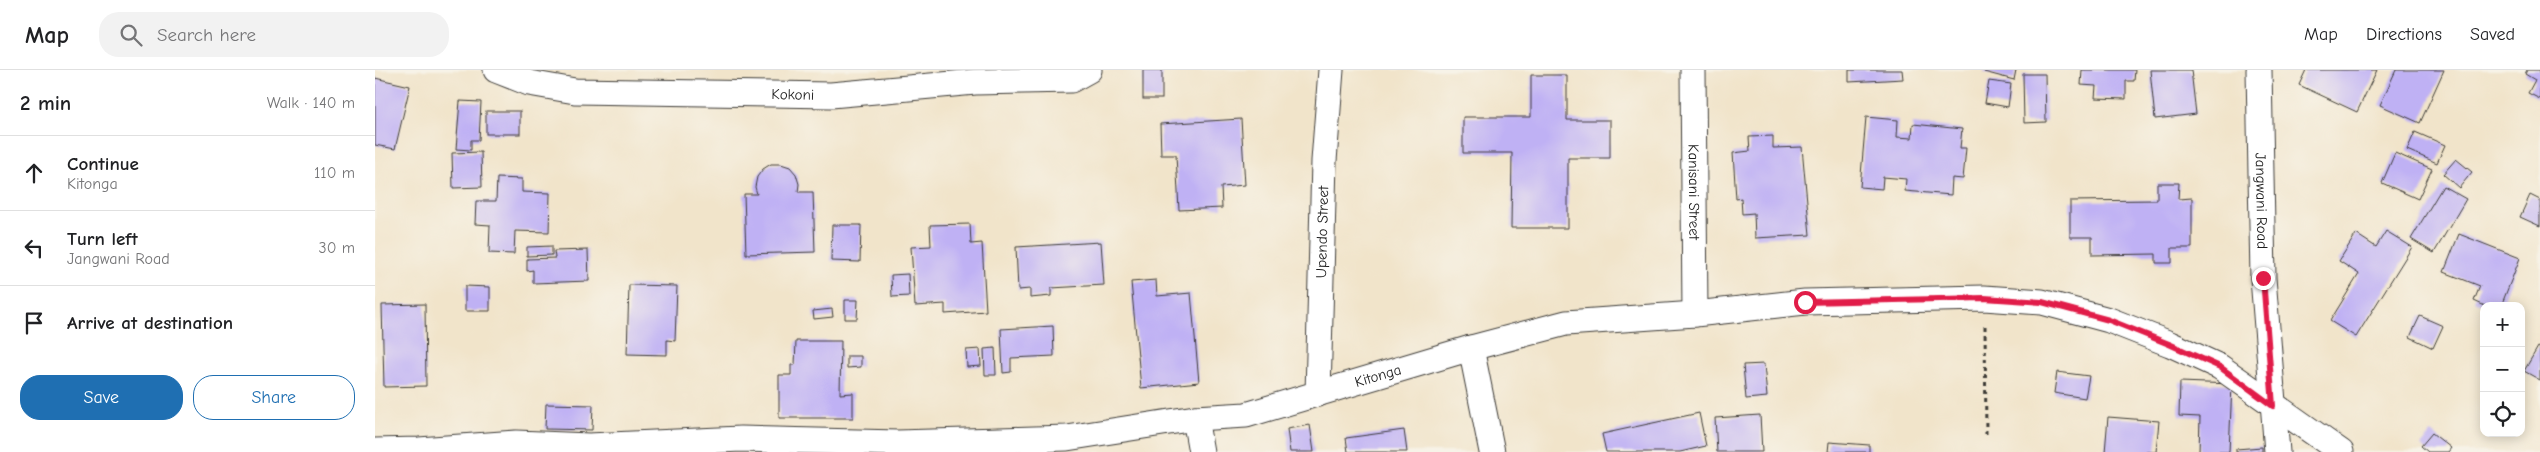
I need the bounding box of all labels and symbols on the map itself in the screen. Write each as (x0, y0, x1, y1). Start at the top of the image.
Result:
street label: Kokoni (771, 85, 814, 104)
street label: Kanisani Street (1685, 144, 1703, 241)
street label: Jangwani Road (2252, 153, 2271, 249)
street label: Upendo Street (1312, 185, 1332, 279)
route end (2252, 267, 2275, 290)
route start (1794, 291, 1817, 314)
street label: Kitonga (1353, 360, 1403, 391)

